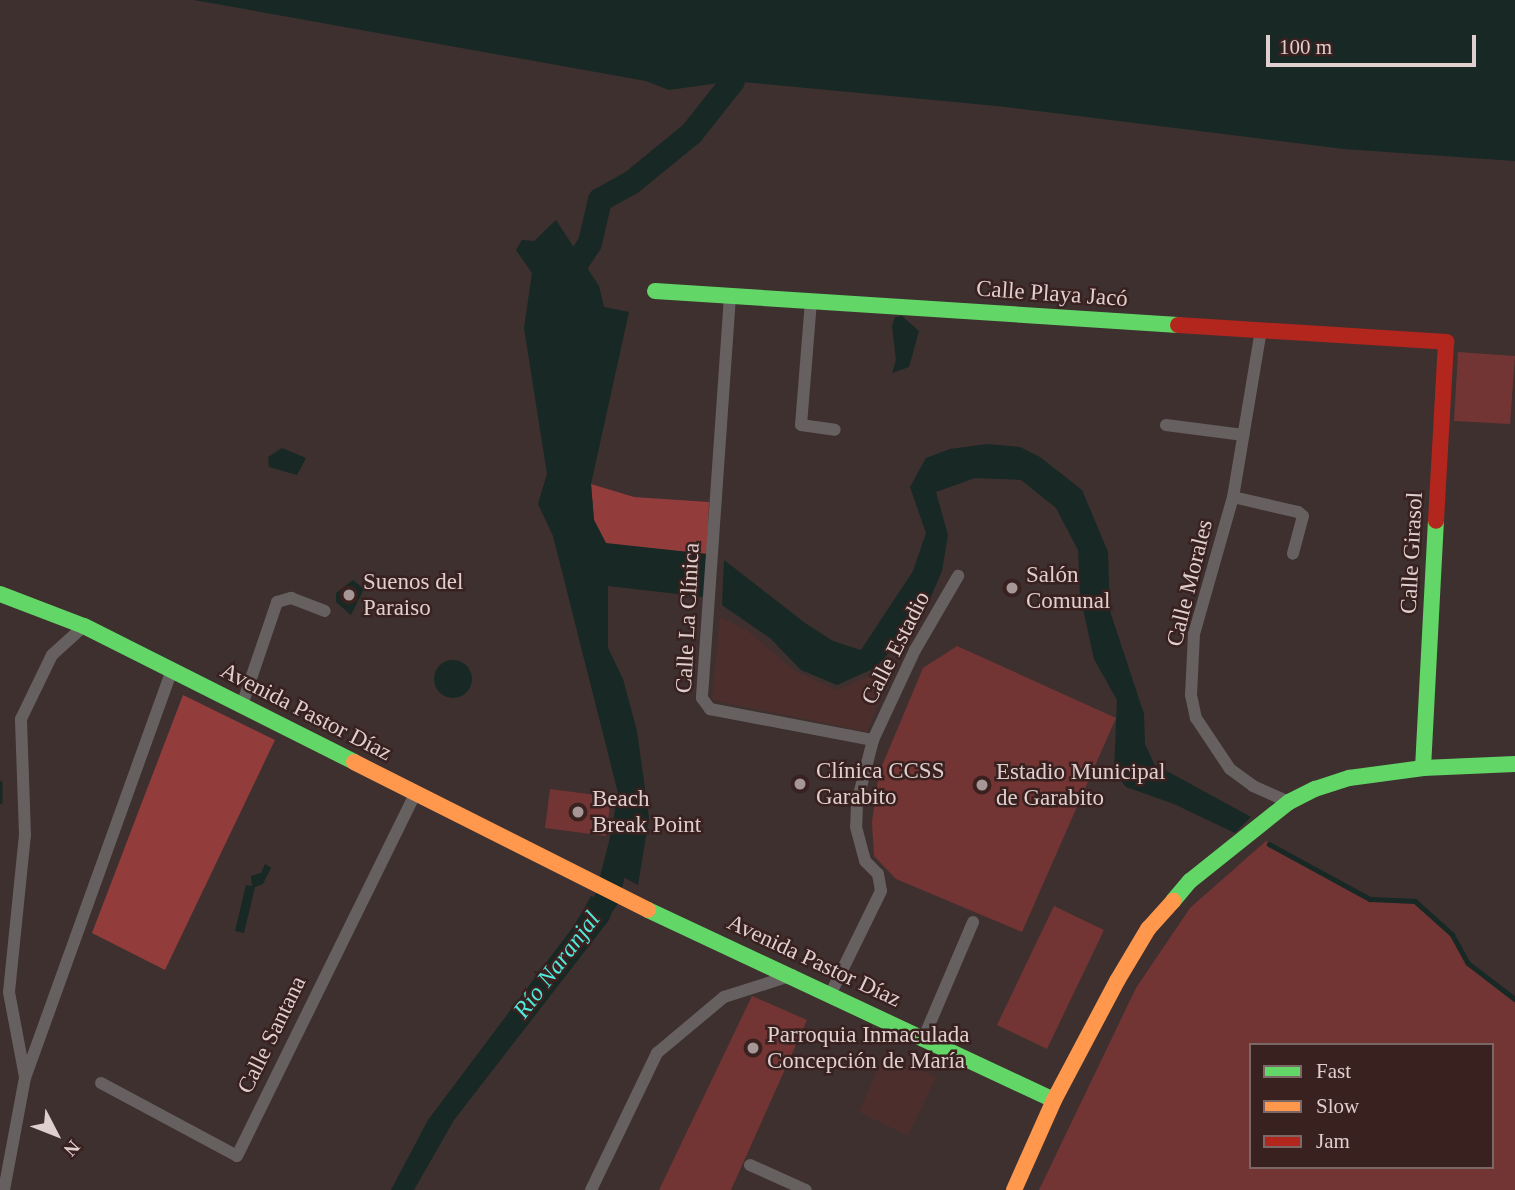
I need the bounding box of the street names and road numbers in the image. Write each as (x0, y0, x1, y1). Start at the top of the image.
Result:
street label: Calle Playa Jacó (975, 275, 1129, 313)
street label: Calle Girasol (1395, 491, 1429, 615)
street label: Calle Morales (1161, 517, 1219, 649)
street label: Calle La Clínica (670, 542, 706, 694)
street label: Calle Estadio (856, 587, 936, 709)
street label: Avenida Pastor Díaz (216, 657, 396, 767)
street label: Avenida Pastor Díaz (723, 909, 905, 1013)
street label: Calle Santana (232, 972, 312, 1098)

